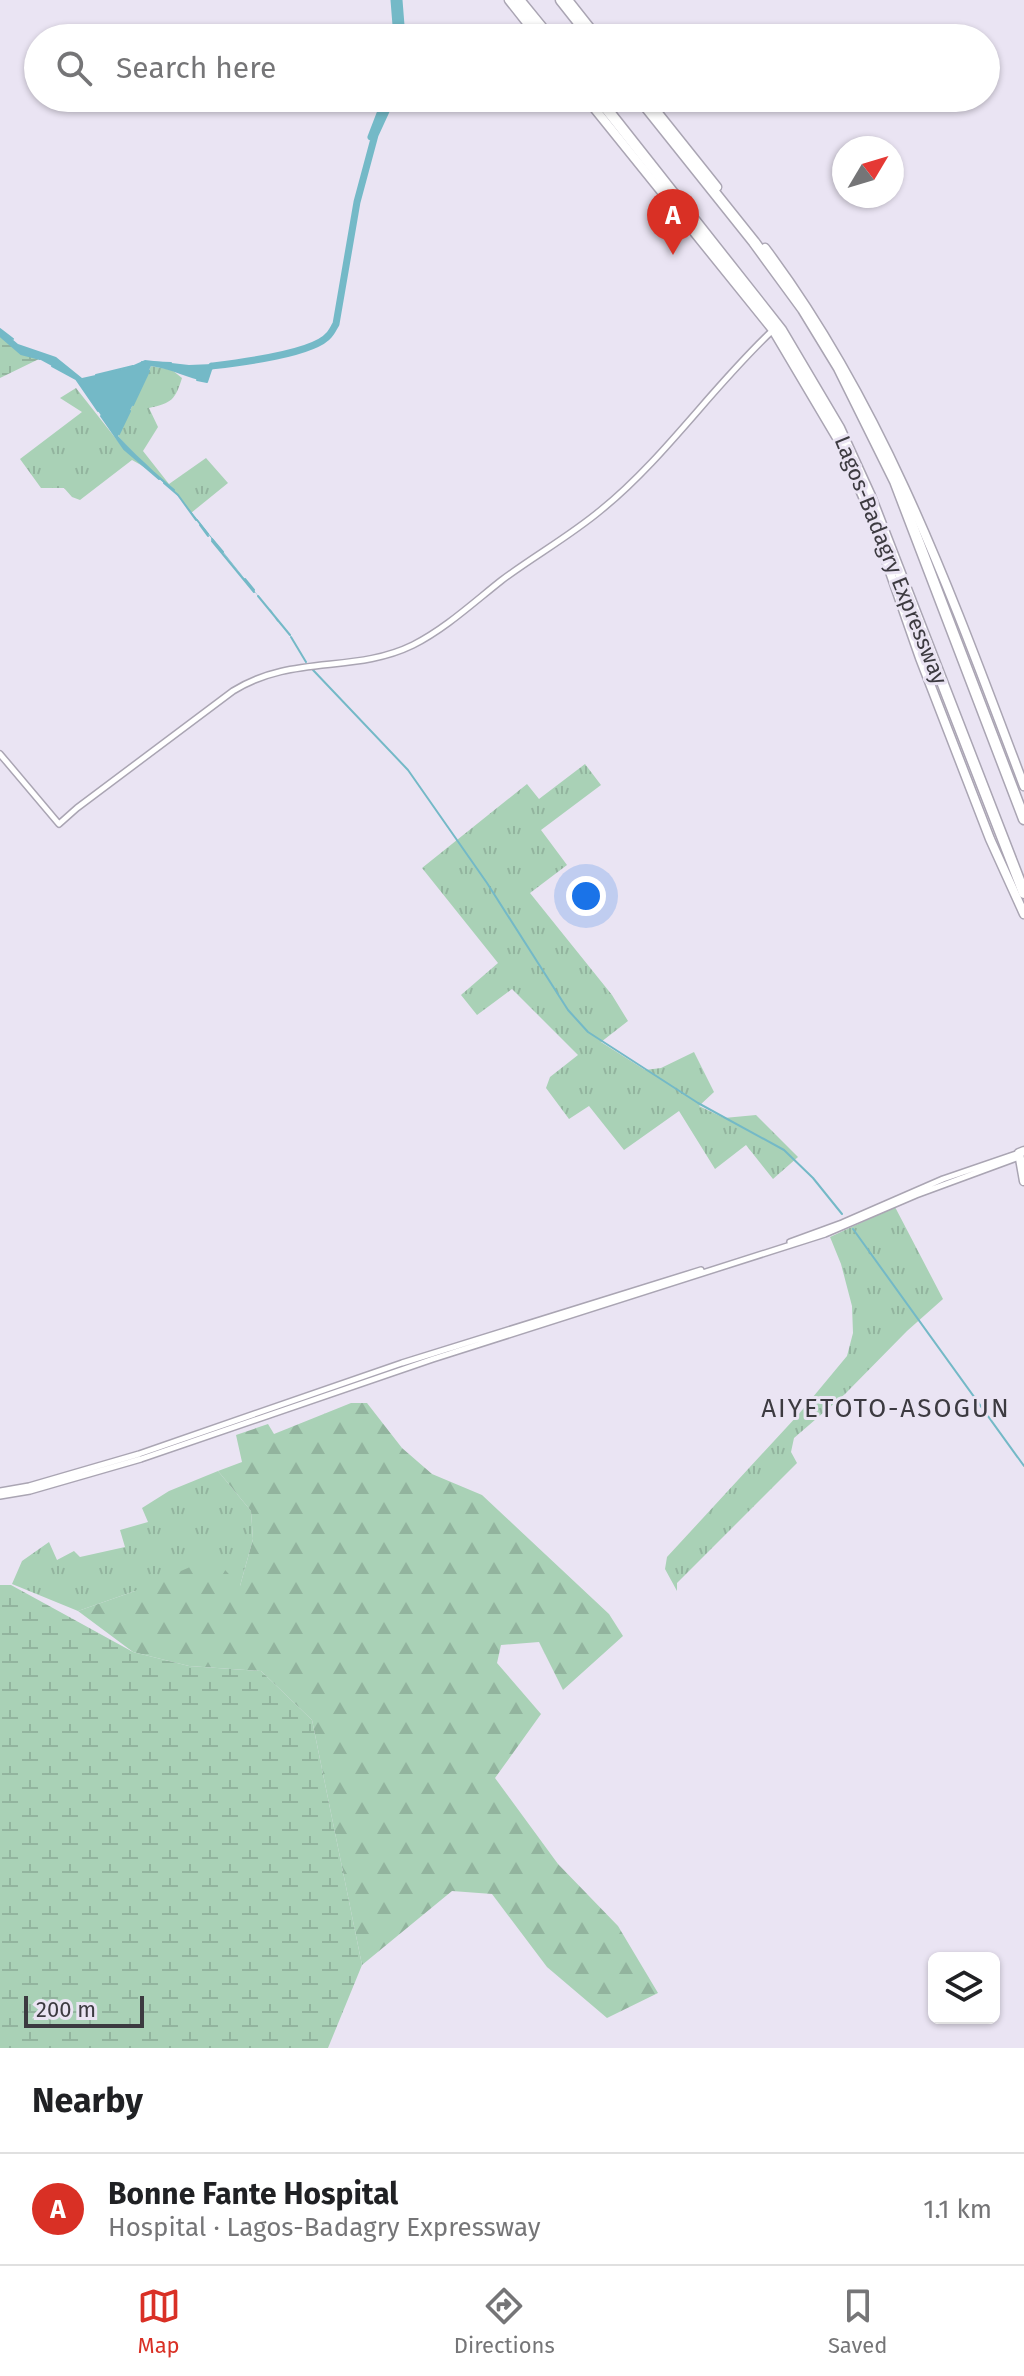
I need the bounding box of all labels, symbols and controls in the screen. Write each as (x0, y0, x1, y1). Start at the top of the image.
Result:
search box (24, 24, 1000, 112)
icon: search (52, 46, 96, 90)
text: Search here (116, 50, 276, 86)
north arrow (832, 136, 904, 208)
pin: A (647, 189, 699, 255)
street label: Lagos-Badagry Expressway (829, 432, 953, 688)
your location (566, 876, 606, 916)
district label: AIYETOTO-ASOGUN (761, 1393, 1011, 1424)
map controls (928, 1952, 1000, 2024)
button: layers (928, 1952, 1000, 2024)
scale bar (24, 1992, 144, 2028)
text: 200 m (36, 1996, 96, 2023)
text: Nearby (32, 2080, 143, 2121)
text: Bonne Fante Hospital (108, 2176, 398, 2212)
text: A (50, 2194, 66, 2225)
text: 1.1 km (923, 2194, 992, 2225)
text: Hospital · Lagos-Badagry Expressway (108, 2212, 540, 2243)
tab: Map (137, 2284, 181, 2359)
tab: Directions (454, 2284, 555, 2359)
tab: Saved (828, 2284, 887, 2359)

